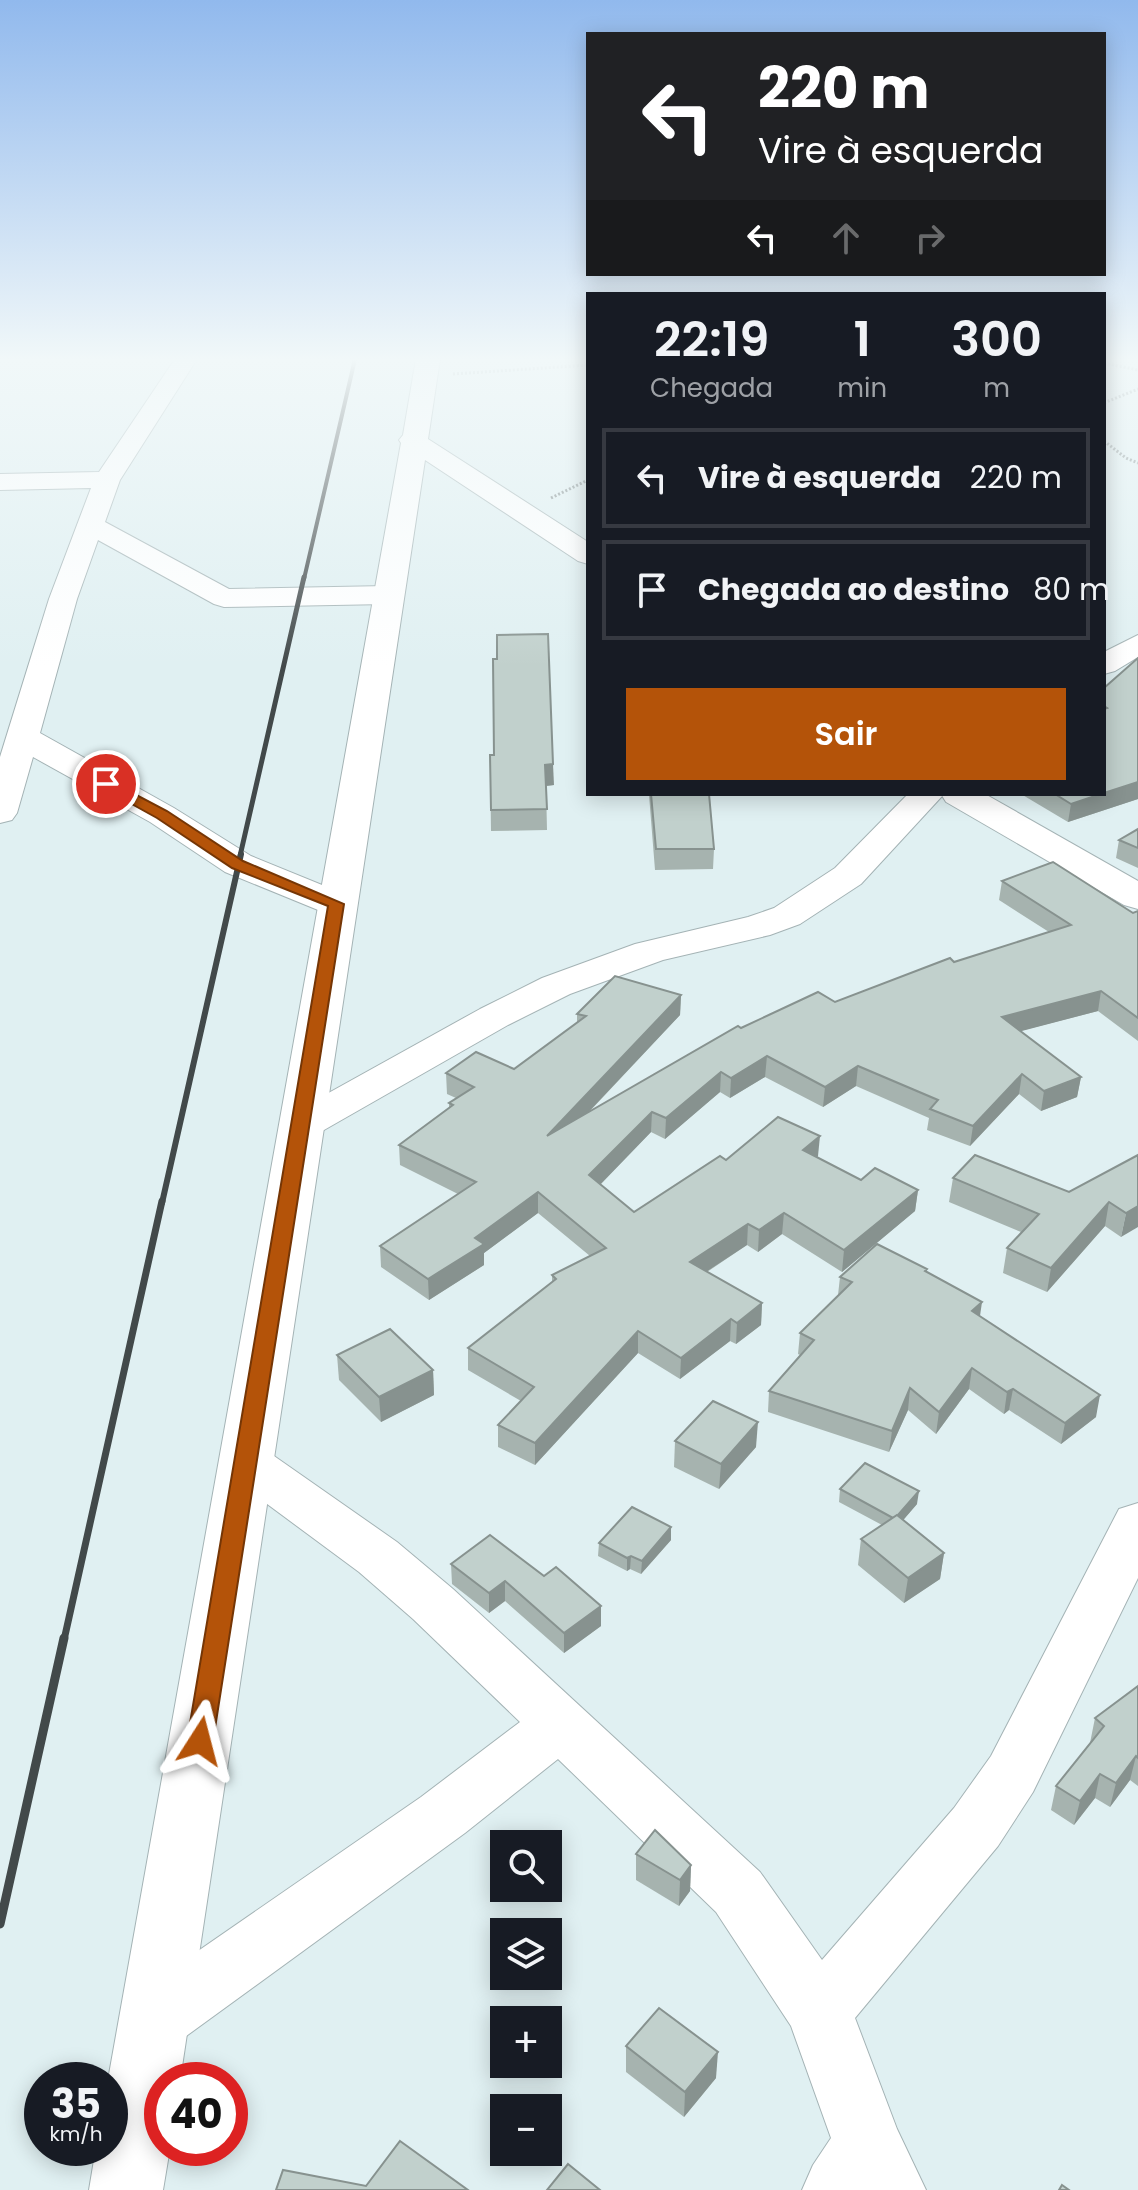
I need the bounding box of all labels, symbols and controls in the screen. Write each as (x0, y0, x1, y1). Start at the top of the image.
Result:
text: 220 m (758, 49, 930, 128)
icon: left (626, 64, 730, 168)
text: Vire à esquerda (758, 125, 1043, 176)
icon: left (740, 216, 784, 260)
icon: ahead (824, 216, 868, 260)
icon: right (908, 216, 952, 260)
text: 22:19 (654, 306, 769, 373)
text: 1 (853, 306, 871, 373)
text: 300 (951, 306, 1042, 373)
text: Chegada (650, 370, 773, 406)
text: min (837, 370, 887, 406)
text: m (983, 370, 1010, 406)
icon: left (630, 456, 674, 500)
text: Vire à esquerda (698, 456, 941, 499)
text: 220 m (970, 456, 1062, 499)
icon: arrive (630, 568, 674, 612)
text: Chegada ao destino (698, 568, 1009, 611)
text: 80 m (1033, 568, 1110, 611)
button: Sair (626, 688, 1066, 780)
pin (72, 750, 140, 818)
icon: arrive (84, 762, 128, 806)
position arrow (158, 1699, 242, 1783)
map controls (490, 1830, 562, 2166)
button: search (490, 1830, 562, 1902)
button: layers (490, 1918, 562, 1990)
button: + (490, 2006, 562, 2078)
speed limit sign: 40 (144, 2062, 248, 2166)
text: 35 (51, 2076, 101, 2132)
button: − (490, 2094, 562, 2166)
text: km/h (49, 2120, 103, 2148)

